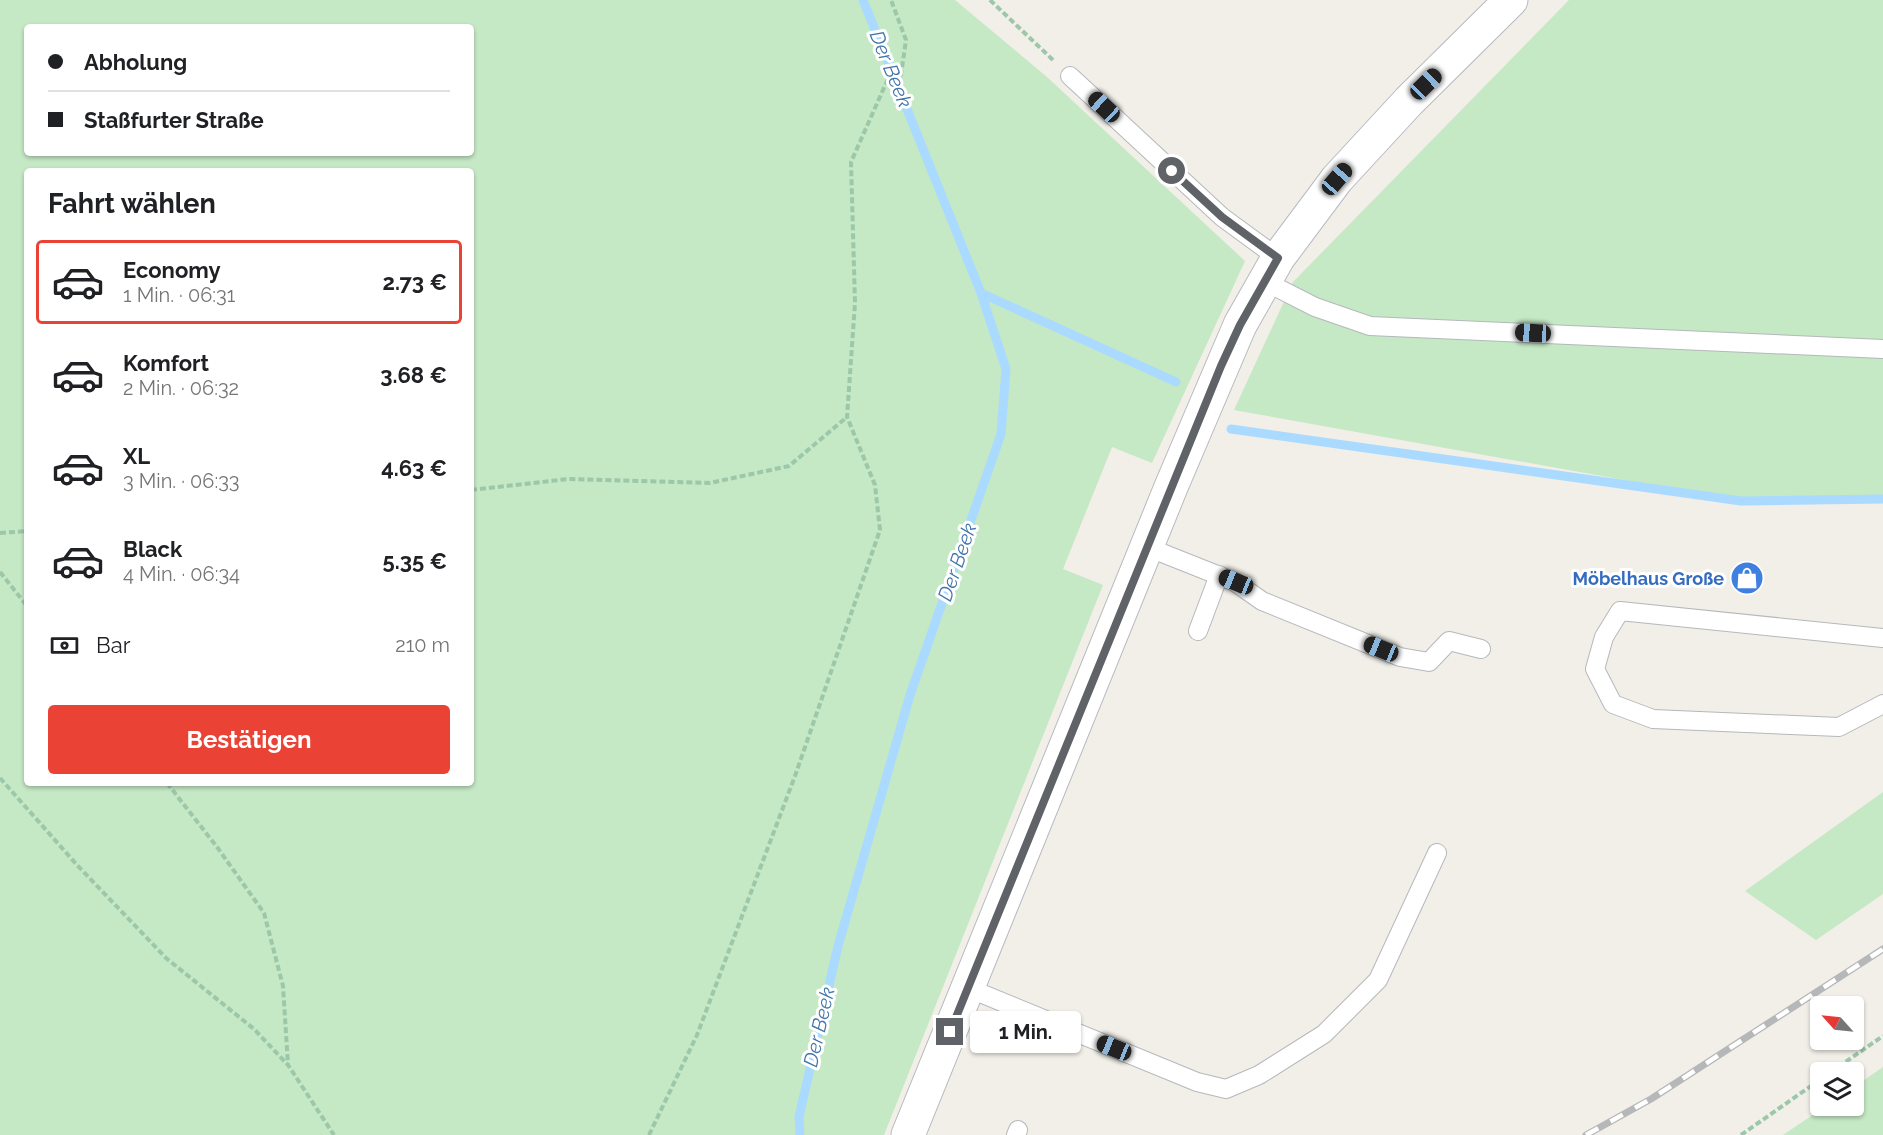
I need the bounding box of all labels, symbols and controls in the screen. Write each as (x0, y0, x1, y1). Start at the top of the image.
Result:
water label: Der Beek (865, 27, 917, 111)
text: Abholung (84, 49, 187, 75)
car (1407, 65, 1445, 103)
car (1085, 88, 1123, 126)
text: Staßfurter Straße (84, 107, 264, 133)
route start (1158, 157, 1185, 184)
car (1318, 160, 1356, 198)
text: Fahrt wählen (48, 188, 216, 219)
icon: car (51, 255, 105, 309)
text: Economy (123, 257, 221, 283)
text: 2.73 € (383, 269, 447, 295)
text: 1 Min. · 06:31 (123, 283, 235, 307)
car (1515, 323, 1551, 343)
icon: car (51, 348, 105, 402)
text: Komfort (123, 350, 209, 376)
text: 3.68 € (380, 362, 447, 388)
text: 2 Min. · 06:32 (123, 376, 239, 400)
icon: car (51, 441, 105, 495)
text: XL (123, 443, 150, 469)
text: 4.63 € (381, 455, 447, 481)
text: 3 Min. · 06:33 (123, 469, 240, 493)
water label: Der Beek (932, 520, 982, 604)
icon: car (51, 534, 105, 588)
text: Black (123, 536, 182, 562)
text: 5.35 € (383, 548, 447, 574)
shop icon: Möbelhaus Große (1729, 560, 1765, 596)
text: 4 Min. · 06:34 (123, 562, 240, 586)
car (1216, 567, 1256, 597)
place label: Möbelhaus Große (1573, 568, 1724, 589)
icon: cash (48, 629, 81, 662)
text: Bar (96, 632, 130, 658)
text: 210 m (395, 633, 450, 657)
car (1361, 634, 1401, 664)
button: Bestätigen (48, 705, 450, 774)
water label: Der Beek (798, 985, 840, 1069)
north arrow (1810, 996, 1864, 1050)
map controls (1810, 996, 1864, 1116)
callout: 1 Min. (971, 1011, 1082, 1053)
route end (936, 1018, 963, 1045)
text: 1 Min. (999, 1020, 1052, 1044)
car (1094, 1033, 1134, 1063)
button: layers (1810, 1062, 1864, 1116)

